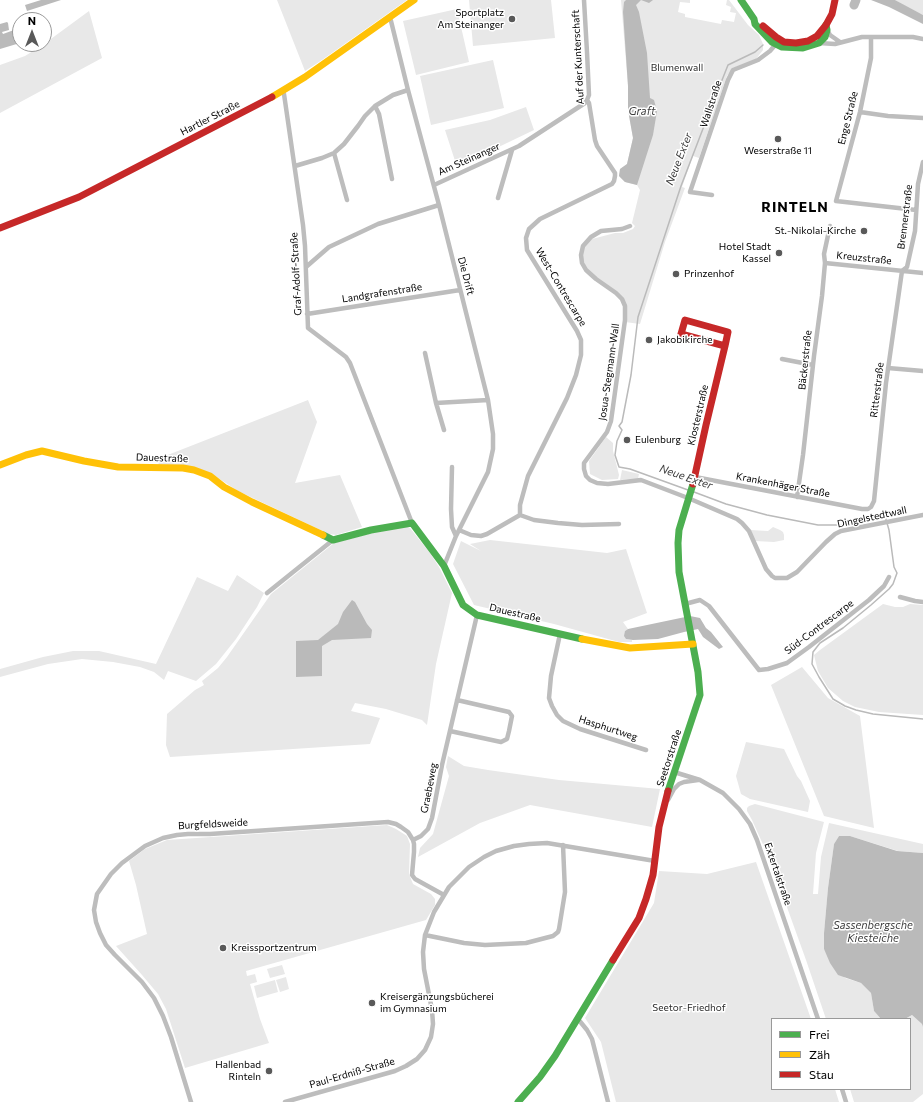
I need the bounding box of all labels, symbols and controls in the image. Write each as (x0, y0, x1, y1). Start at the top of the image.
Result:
place label: Sportplatz Am Steinanger (438, 7, 504, 30)
street label: Auf der Kunterschaft (570, 9, 586, 105)
north arrow (12, 12, 52, 52)
text: N (28, 14, 36, 27)
marker: Sportplatz Am Steinanger (507, 14, 517, 24)
park label: Blumenwall (651, 62, 703, 74)
street label: Wallstraße (698, 79, 724, 129)
street label: Enge Straße (836, 90, 860, 146)
street label: Hartler Straße (178, 98, 242, 138)
water label: Graft (629, 104, 655, 118)
water label: Neue Exter (663, 131, 695, 187)
marker: Weserstraße 11 (773, 134, 783, 144)
street label: Am Steinanger (436, 140, 502, 178)
place label: Weserstraße 11 (744, 145, 812, 157)
street label: Brennerstraße (895, 184, 915, 250)
district label: RINTELN (761, 199, 829, 215)
place label: St.-Nikolai-Kirche (775, 225, 856, 237)
marker: St.-Nikolai-Kirche (859, 226, 869, 236)
street label: Graf-Adolf-Straße (288, 232, 304, 316)
place label: Hotel Stadt Kassel (719, 241, 771, 264)
street label: West-Contrescarpe (533, 246, 589, 328)
marker: Hotel Stadt Kassel (774, 248, 784, 258)
street label: Kreuzstraße (836, 249, 892, 267)
street label: Die Drift (455, 256, 477, 296)
place label: Prinzenhof (684, 268, 734, 280)
marker: Prinzenhof (671, 269, 681, 279)
street label: Landgrafenstraße (341, 281, 423, 305)
street label: Josua-Stegmann-Wall (596, 323, 622, 421)
street label: Bäckerstraße (796, 330, 814, 390)
place label: Jakobikirche (657, 334, 713, 346)
marker: Jakobikirche (644, 335, 654, 345)
street label: Ritterstraße (868, 362, 886, 418)
street label: Klosterstraße (685, 384, 711, 446)
place label: Eulenburg (635, 434, 681, 446)
marker: Eulenburg (622, 435, 632, 445)
street label: Dauestraße (136, 451, 188, 465)
water label: Neue Exter (658, 462, 714, 492)
street label: Krankenhäger Straße (735, 470, 831, 500)
street label: Dingelstedtwall (836, 504, 908, 530)
street label: Süd-Contrescarpe (782, 597, 856, 657)
street label: Dauestraße (488, 601, 542, 625)
street label: Hasphurtweg (577, 713, 639, 743)
street label: Seetorstraße (654, 728, 684, 788)
street label: Graebeweg (418, 762, 440, 814)
street label: Burgfeldsweide (178, 816, 248, 832)
street label: Extertalstraße (762, 841, 794, 907)
water label: Sassenbergsche Kiesteiche (833, 918, 913, 944)
place label: Kreissportzentrum (231, 942, 317, 954)
marker: Kreissportzentrum (218, 943, 228, 953)
place label: Kreisergänzungsbücherei im Gymnasium (380, 991, 494, 1014)
marker: Kreisergänzungsbücherei im Gymnasium (367, 998, 377, 1008)
park label: Seetor-Friedhof (652, 1002, 726, 1014)
legend (771, 1018, 911, 1090)
text: Frei (809, 1027, 830, 1041)
text: Zäh (809, 1047, 830, 1061)
street label: Paul-Erdniß-Straße (308, 1055, 396, 1091)
place label: Hallenbad Rinteln (215, 1059, 261, 1082)
marker: Hallenbad Rinteln (264, 1066, 274, 1076)
text: Stau (809, 1067, 834, 1081)

